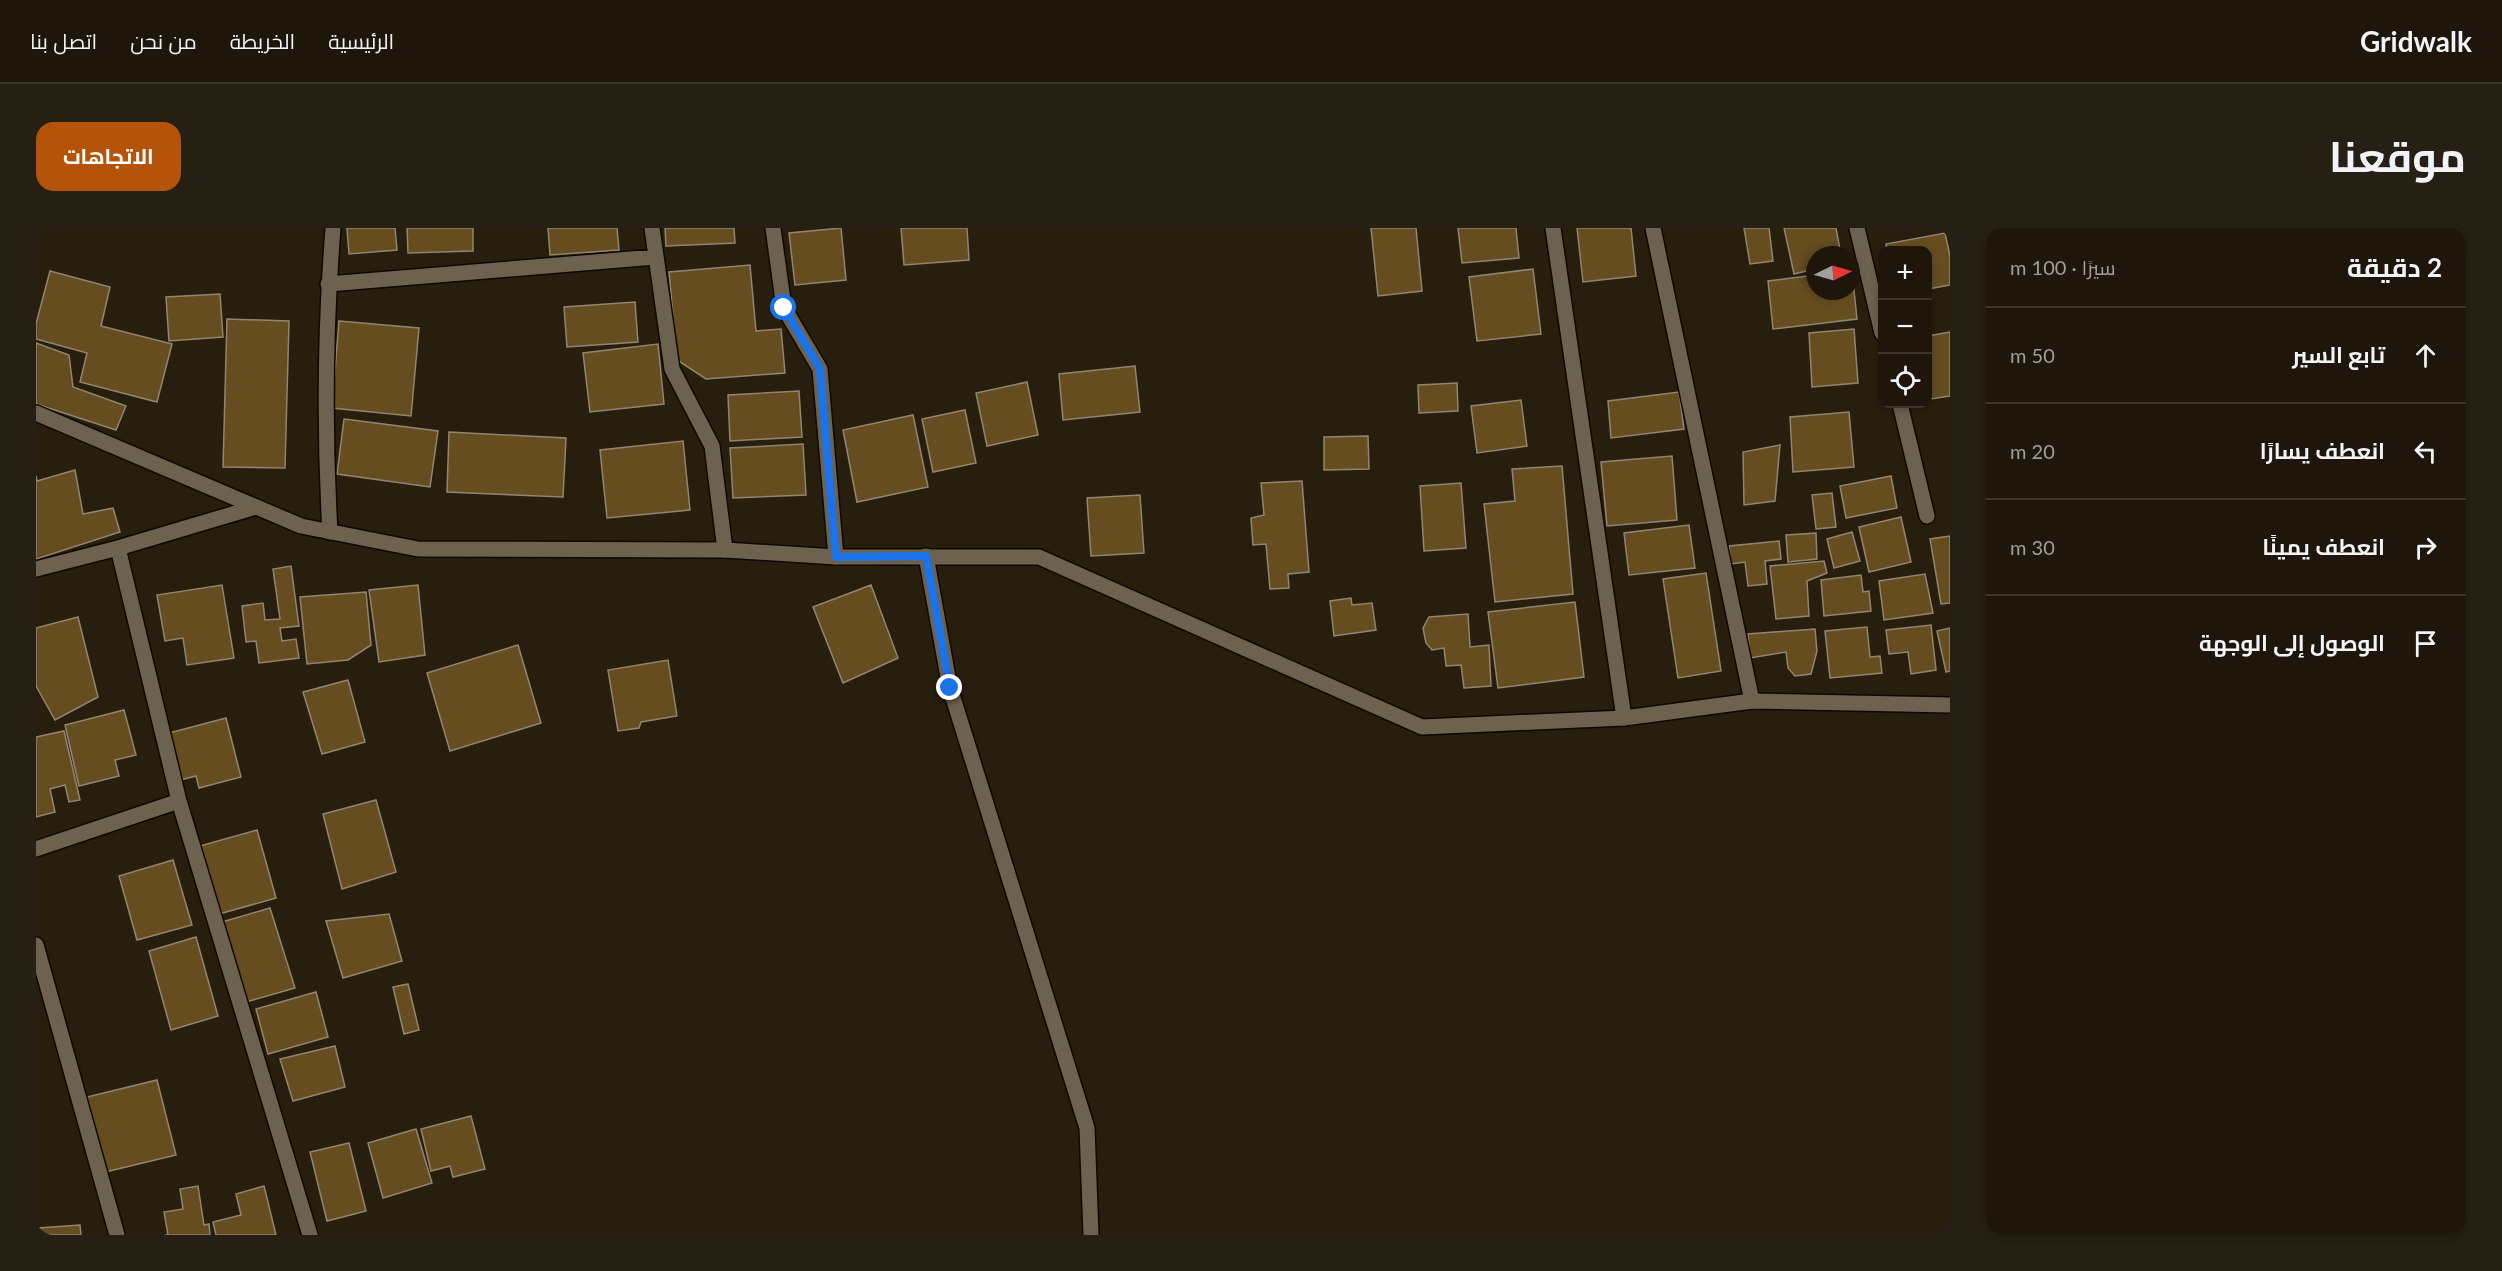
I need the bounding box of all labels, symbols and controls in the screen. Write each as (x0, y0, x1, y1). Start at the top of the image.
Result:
text: Gridwalk (2360, 24, 2472, 58)
text: اتصل بنا (30, 28, 97, 53)
text: من نحن (130, 28, 197, 53)
text: الخريطة (230, 28, 295, 53)
text: الرئيسية (328, 28, 394, 53)
button: الاتجاهات (36, 122, 181, 191)
text: موقعنا (2329, 131, 2466, 181)
north arrow (1806, 246, 1860, 300)
map controls (1878, 246, 1932, 408)
button: + (1878, 246, 1932, 300)
text: 2 دقيقة (2347, 251, 2442, 283)
text: سيرًا · 100 m (2010, 255, 2116, 279)
route start (770, 294, 796, 320)
button: − (1878, 300, 1932, 354)
icon: ahead (2409, 339, 2442, 372)
text: تابع السير (2292, 341, 2385, 368)
text: 50 m (2010, 343, 2055, 367)
button: locate (1878, 354, 1932, 408)
icon: left (2409, 435, 2442, 468)
text: انعطف يسارًا (2260, 437, 2385, 464)
text: 20 m (2010, 439, 2055, 463)
icon: right (2409, 531, 2442, 564)
text: انعطف يمينًا (2262, 533, 2385, 560)
text: 30 m (2010, 535, 2055, 559)
icon: arrive (2409, 627, 2442, 660)
text: الوصول إلى الوجهة (2199, 629, 2385, 656)
route end (936, 674, 962, 700)

